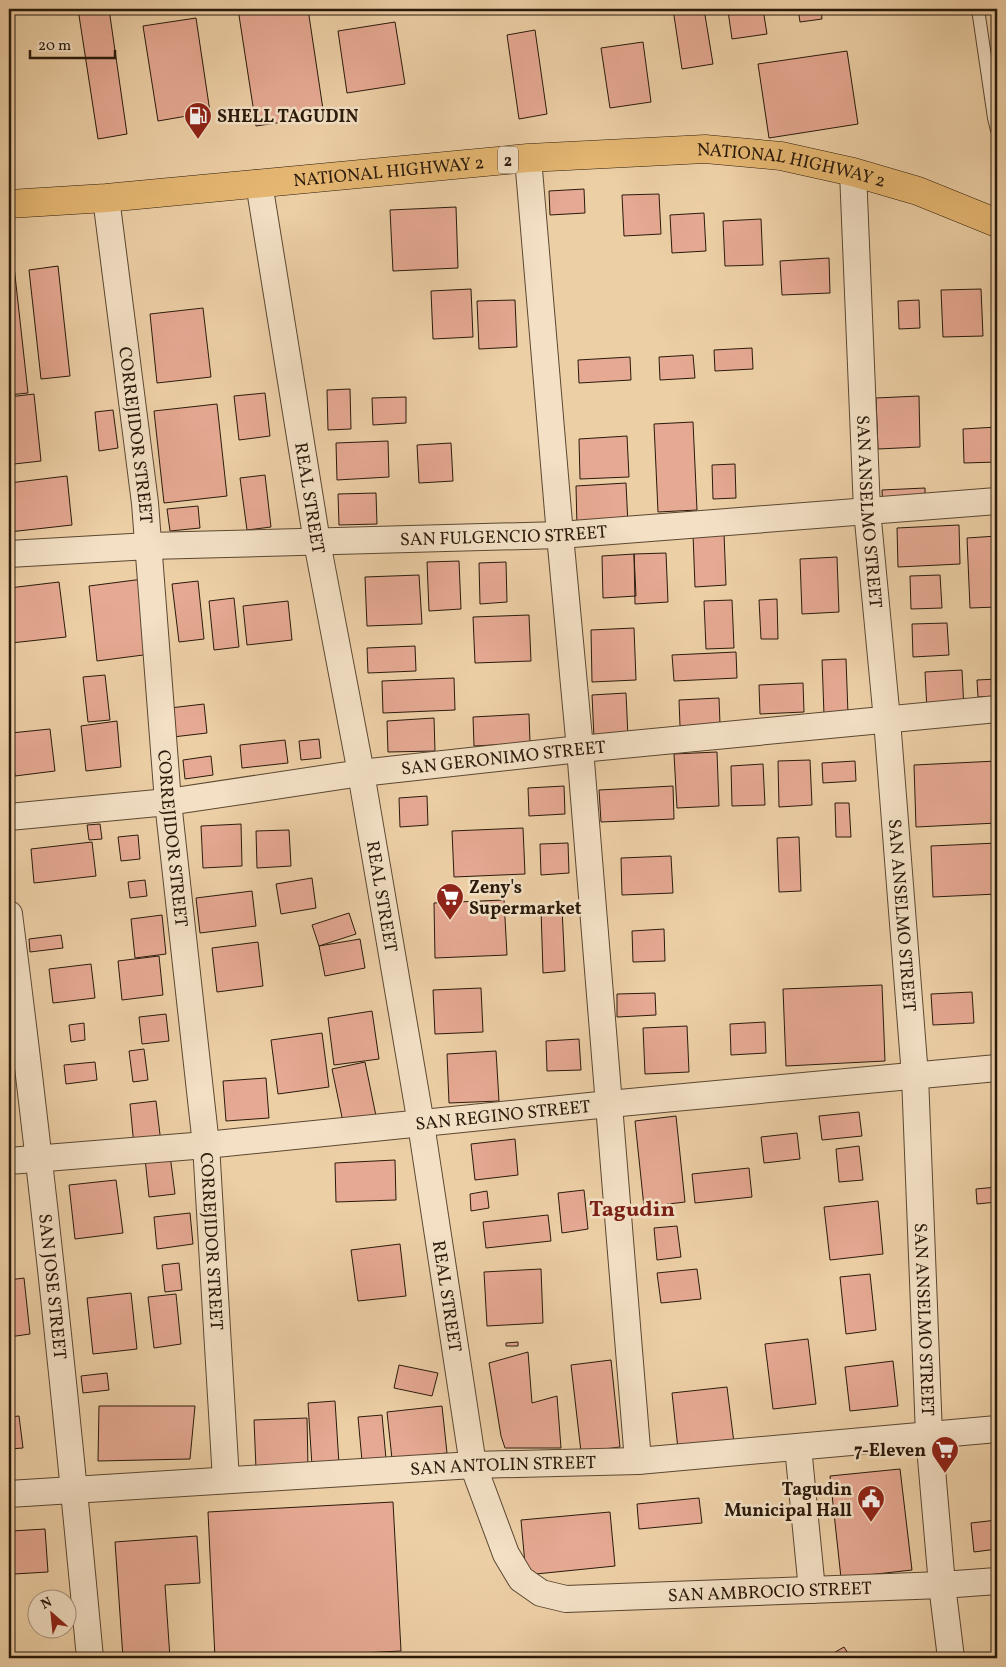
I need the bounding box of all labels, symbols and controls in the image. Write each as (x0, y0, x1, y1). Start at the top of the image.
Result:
scale bar (30, 28, 115, 60)
text: 20 m (38, 36, 71, 57)
fuel station icon: SHELL TAGUDIN (183, 101, 213, 140)
place label: SHELL TAGUDIN (217, 105, 358, 130)
street label: NATIONAL HIGHWAY 2 (696, 138, 888, 195)
road number: 2 (498, 146, 518, 174)
street label: NATIONAL HIGHWAY 2 (292, 151, 485, 194)
street label: CORREJIDOR STREET (111, 345, 158, 525)
street label: SAN ANSELMO STREET (849, 415, 887, 610)
street label: REAL STREET (287, 441, 330, 557)
street label: SAN FULGENCIO STREET (400, 520, 609, 553)
street label: SAN GERONIMO STREET (400, 736, 607, 783)
street label: CORREJIDOR STREET (150, 749, 193, 929)
street label: SAN ANSELMO STREET (881, 818, 921, 1013)
street label: REAL STREET (359, 839, 403, 955)
place label: Zeny's Supermarket (469, 876, 582, 922)
supermarket icon: Zeny's Supermarket (435, 882, 465, 921)
street label: SAN REGINO STREET (414, 1095, 592, 1138)
street label: CORREJIDOR STREET (192, 1152, 228, 1332)
district label: Tagudin (589, 1195, 675, 1226)
street label: SAN JOSE STREET (31, 1212, 72, 1361)
street label: SAN ANSELMO STREET (907, 1222, 939, 1417)
street label: REAL STREET (425, 1239, 467, 1354)
supermarket icon: 7-Eleven (930, 1435, 960, 1474)
place label: 7-Eleven (854, 1439, 926, 1464)
street label: SAN ANTOLIN STREET (410, 1451, 597, 1483)
place label: Tagudin Municipal Hall (724, 1478, 852, 1524)
public building icon: Tagudin Municipal Hall (856, 1484, 886, 1523)
street label: SAN AMBROCIO STREET (667, 1577, 873, 1609)
north arrow (28, 1590, 78, 1640)
text: N (38, 1593, 56, 1615)

